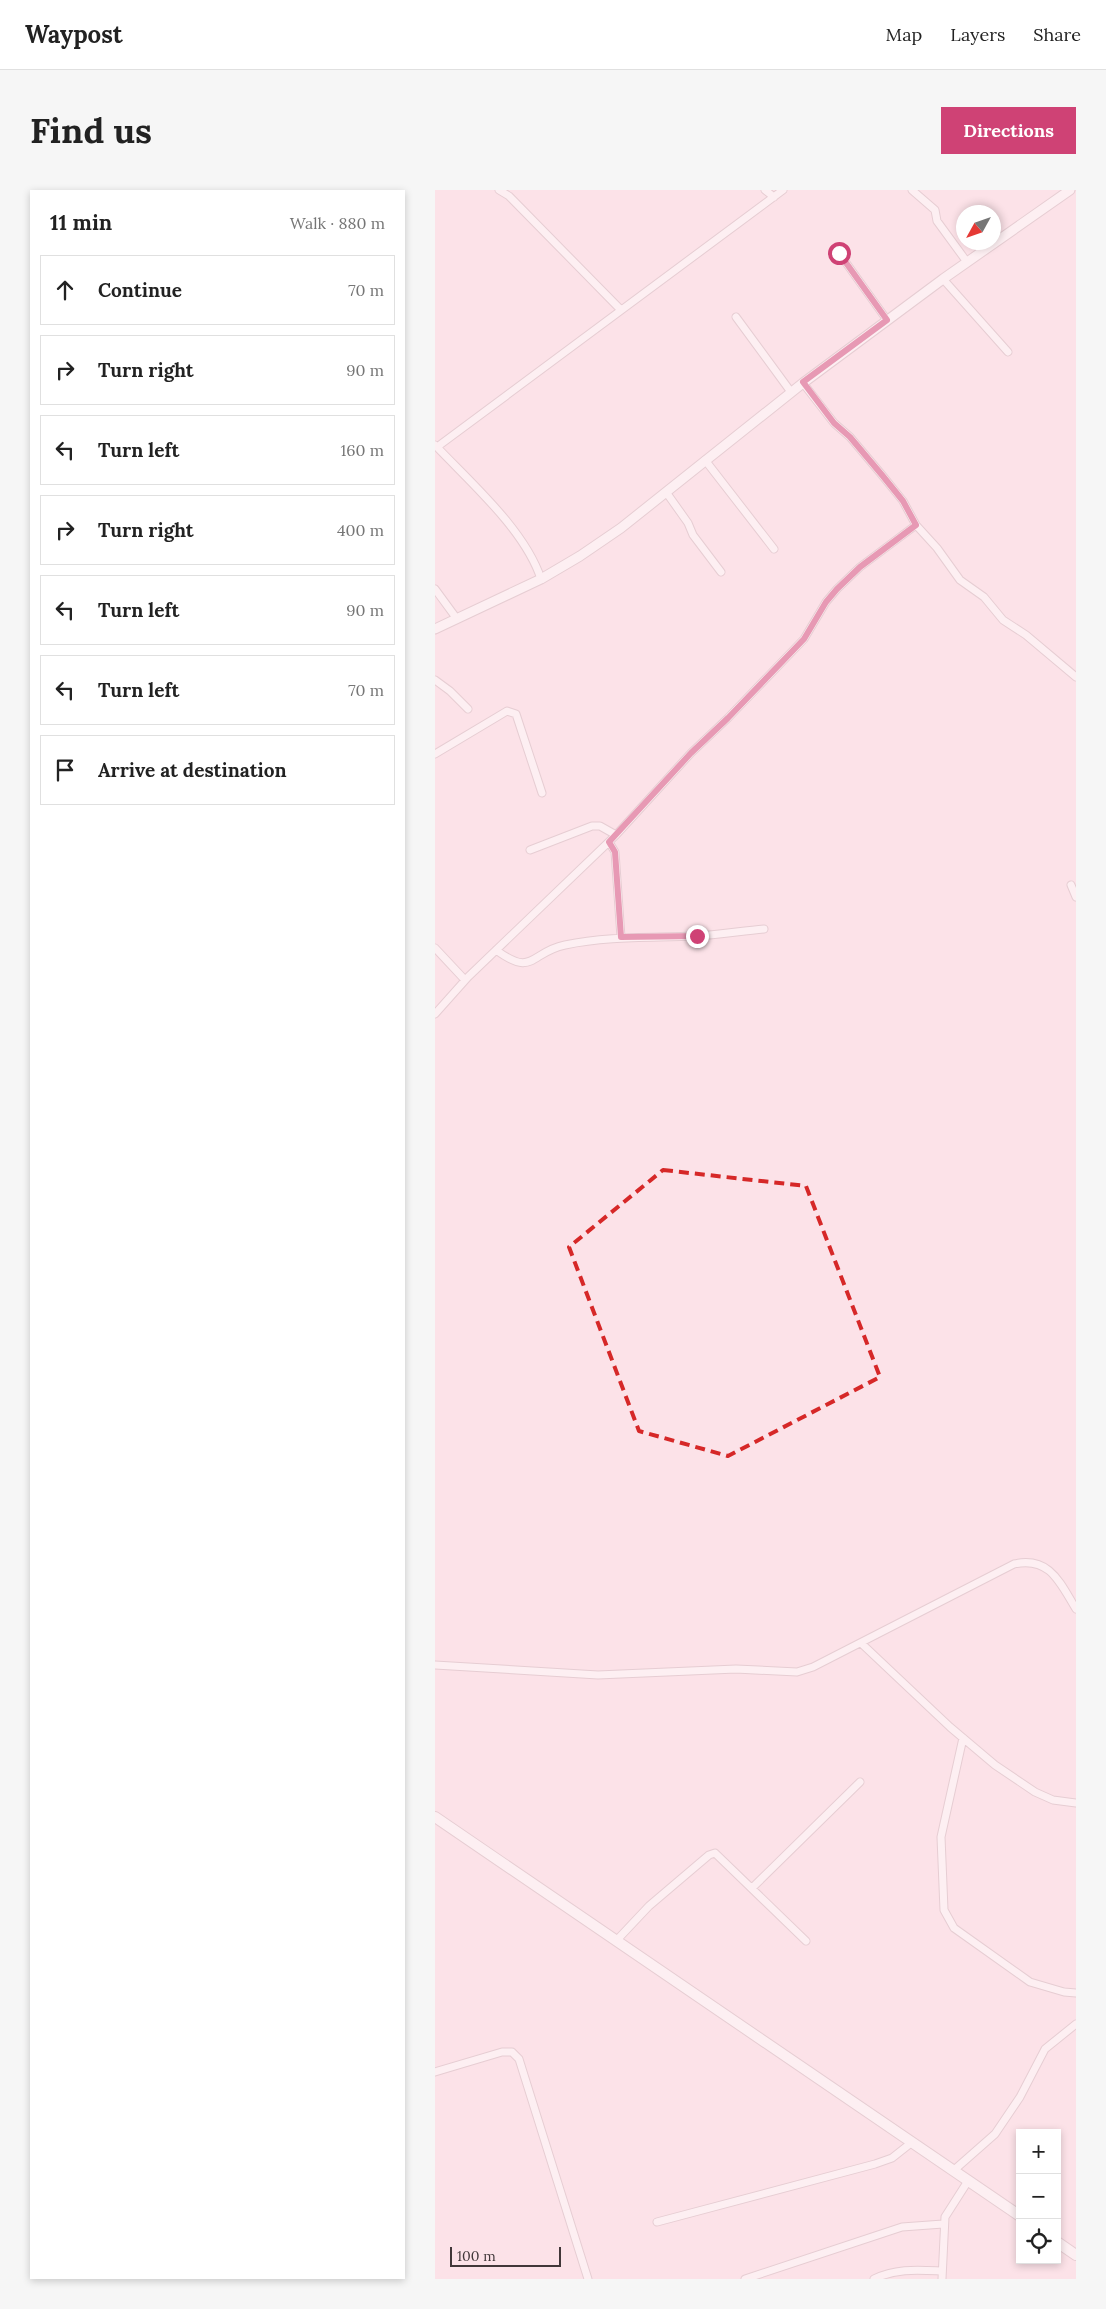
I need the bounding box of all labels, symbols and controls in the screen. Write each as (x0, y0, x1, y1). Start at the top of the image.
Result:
text: Waypost (25, 19, 123, 50)
text: Map (886, 23, 922, 46)
text: Layers (950, 23, 1005, 46)
text: Share (1033, 23, 1081, 46)
button: Directions (941, 107, 1076, 154)
text: Find us (30, 108, 152, 153)
north arrow (956, 205, 1001, 250)
text: 11 min (50, 209, 112, 236)
text: Walk · 880 m (290, 213, 385, 233)
route start (828, 242, 851, 265)
icon: ahead (51, 276, 79, 304)
text: Continue (98, 278, 182, 302)
text: 70 m (348, 280, 384, 300)
icon: right (51, 356, 79, 384)
text: Turn right (98, 358, 194, 382)
text: 90 m (346, 360, 384, 380)
icon: left (51, 436, 79, 464)
text: Turn left (98, 438, 179, 462)
text: 160 m (340, 440, 384, 460)
icon: right (51, 516, 79, 544)
text: Turn right (98, 518, 194, 542)
text: 400 m (337, 520, 384, 540)
icon: left (51, 596, 79, 624)
text: Turn left (98, 598, 179, 622)
text: 90 m (346, 600, 384, 620)
icon: left (51, 676, 79, 704)
text: Turn left (98, 678, 179, 702)
text: 70 m (348, 680, 384, 700)
icon: arrive (51, 756, 79, 784)
text: Arrive at destination (98, 758, 287, 782)
route end (686, 925, 709, 948)
map controls (1016, 2129, 1061, 2264)
button: + (1016, 2129, 1061, 2174)
button: − (1016, 2174, 1061, 2219)
button: locate (1016, 2219, 1061, 2264)
scale bar (450, 2244, 561, 2267)
text: 100 m (457, 2247, 496, 2265)

